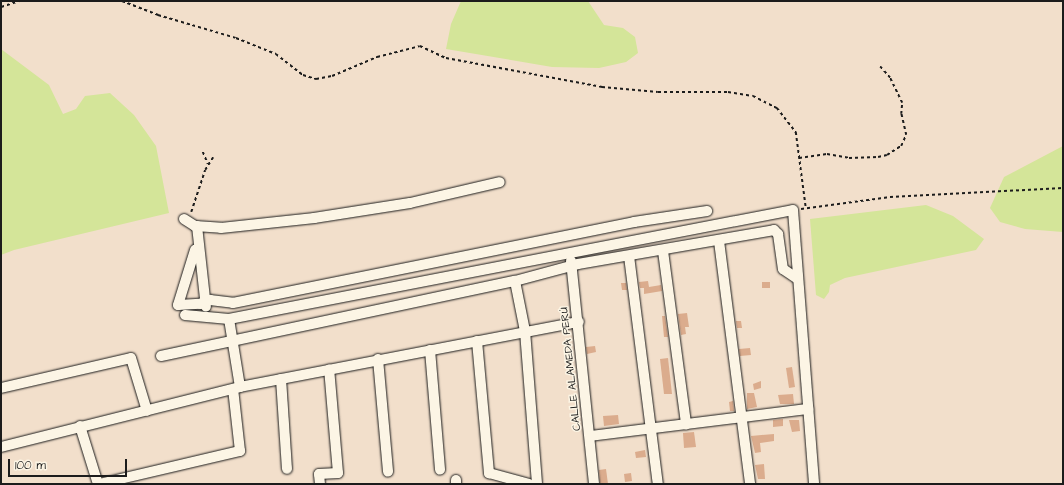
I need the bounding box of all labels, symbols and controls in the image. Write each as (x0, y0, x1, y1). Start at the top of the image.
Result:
street label: CALLE ALAMEDA PERÚ (558, 306, 584, 432)
scale bar (10, 451, 129, 477)
text: 100 m (15, 457, 46, 474)

